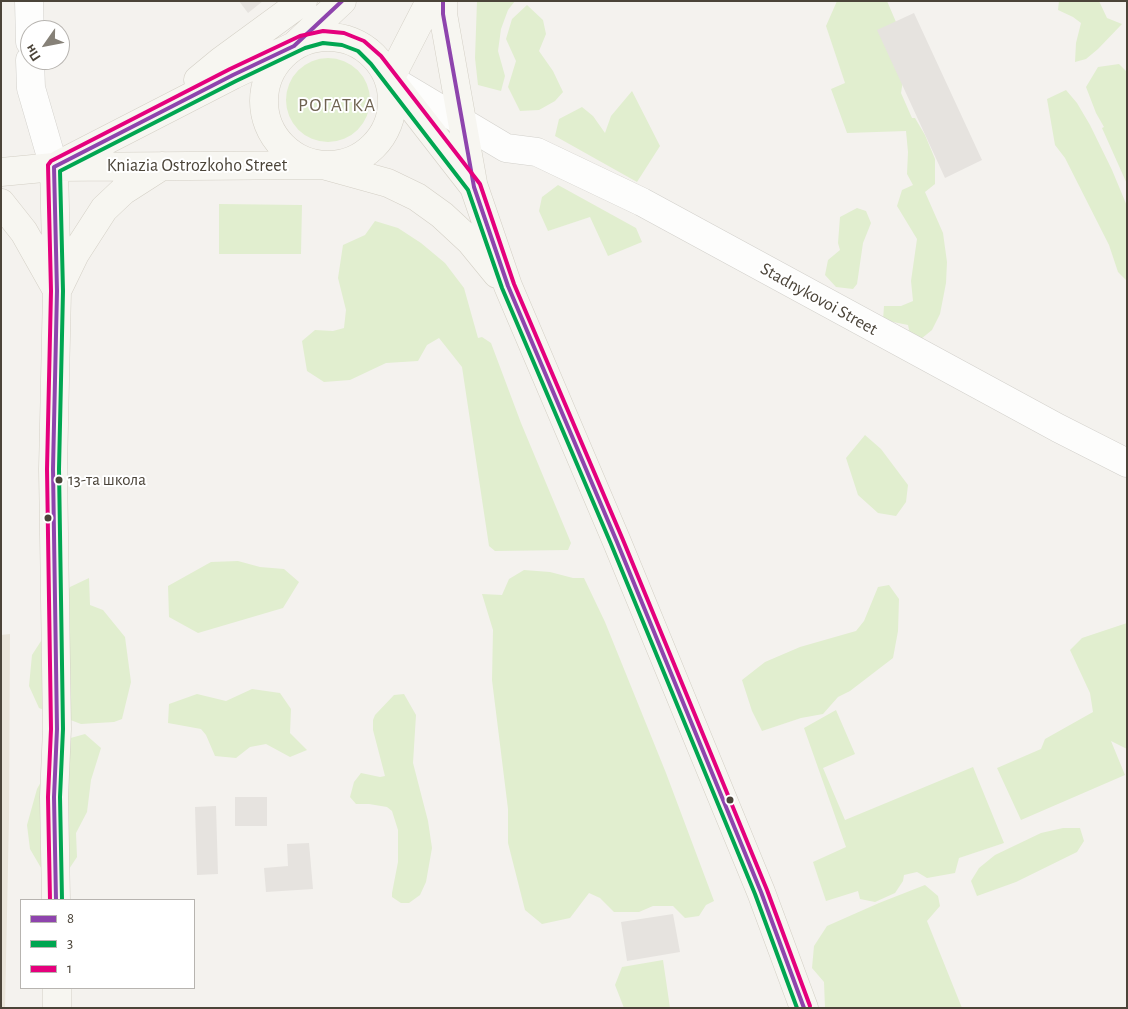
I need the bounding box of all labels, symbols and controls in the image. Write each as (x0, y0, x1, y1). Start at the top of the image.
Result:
north arrow (20, 20, 70, 70)
text: Пн (23, 42, 44, 64)
district label: РОГАТКА (297, 94, 377, 116)
street label: Kniazia Ostrozkoho Street (107, 155, 287, 177)
street label: Stadnykovoi Street (757, 258, 881, 340)
place label: 13-та школа (68, 470, 146, 490)
marker: 13-та школа (54, 475, 64, 485)
unlabelled marker (43, 513, 53, 523)
unlabelled marker (725, 795, 735, 805)
legend (20, 899, 195, 989)
text: 8 (67, 911, 74, 926)
text: 3 (67, 936, 73, 951)
text: 1 (67, 961, 72, 976)

